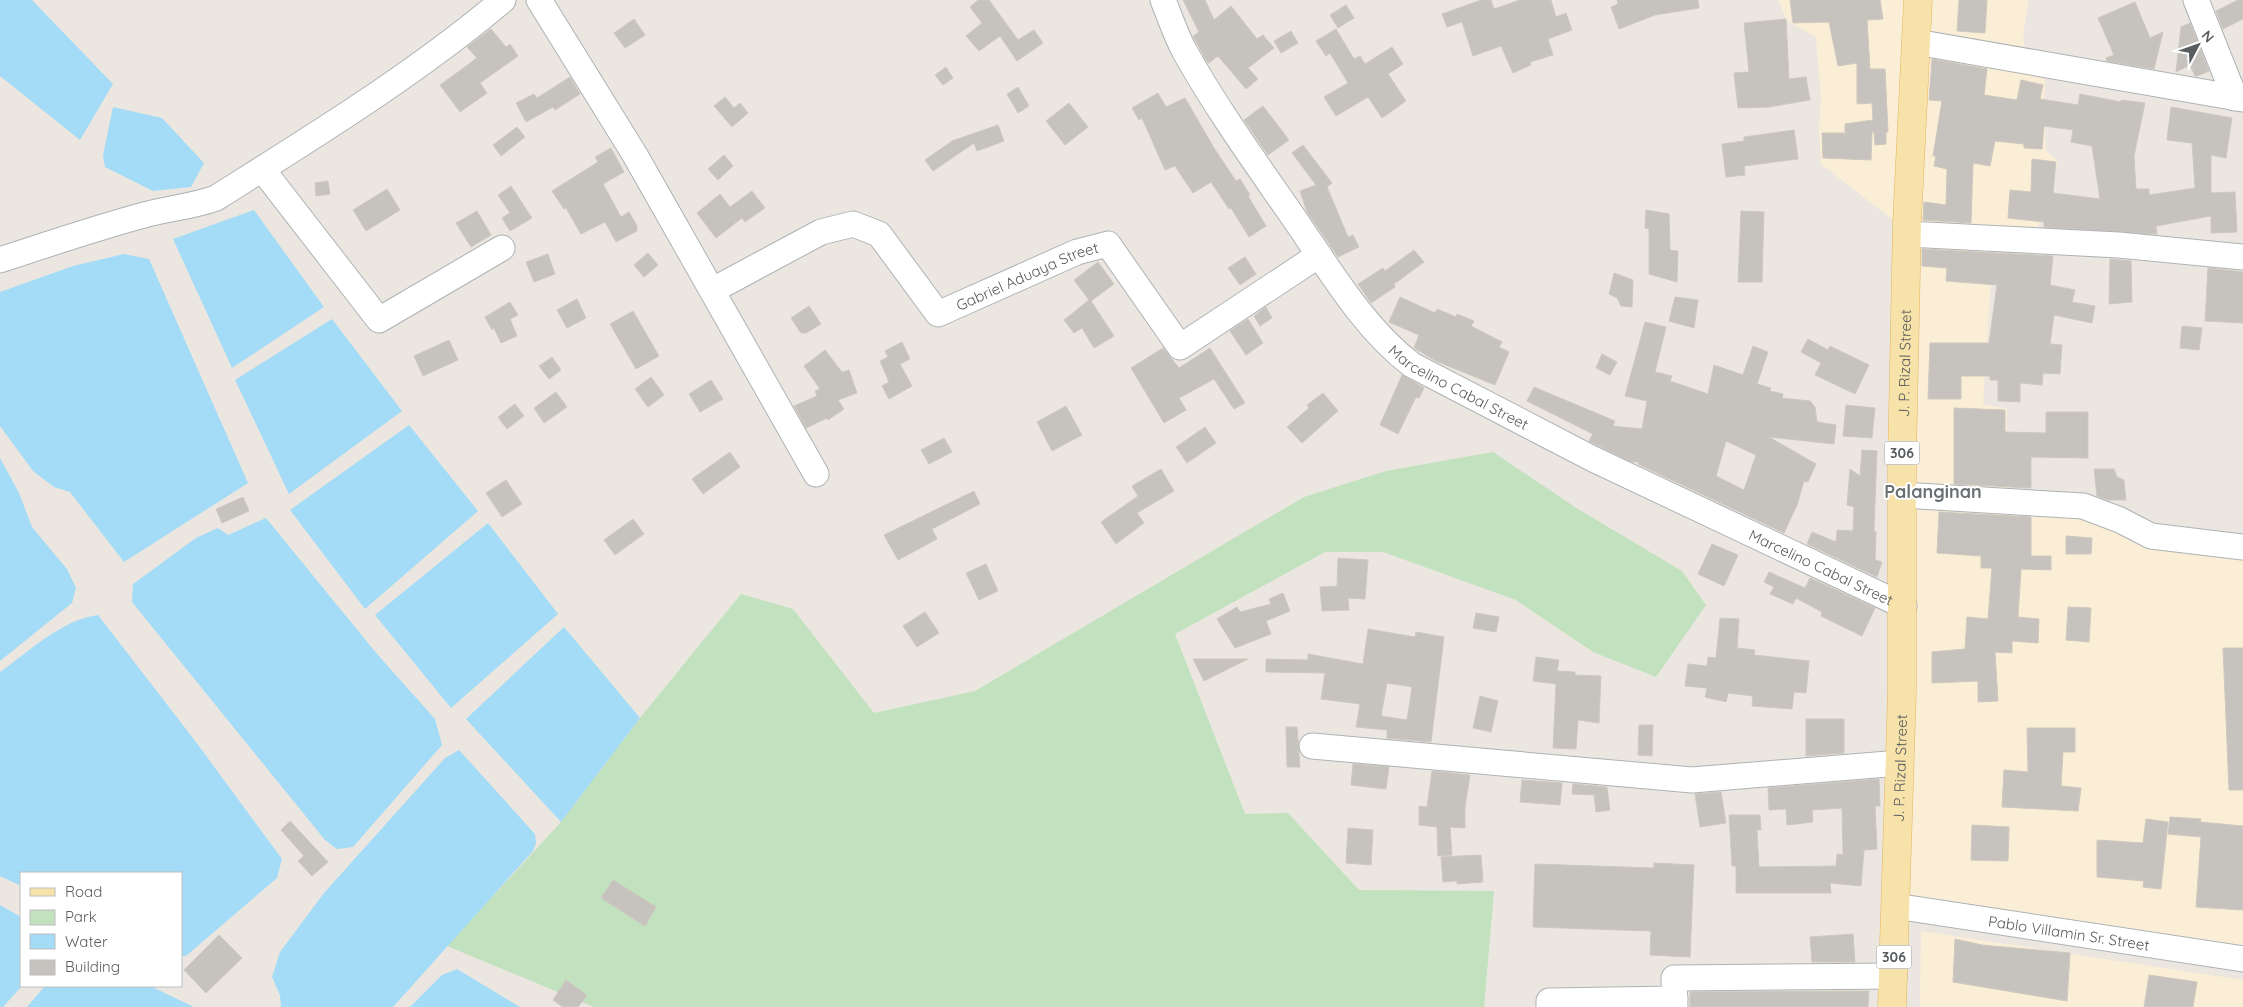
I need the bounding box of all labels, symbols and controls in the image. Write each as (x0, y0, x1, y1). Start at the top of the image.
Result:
north arrow (2173, 20, 2223, 70)
text: N (2198, 27, 2218, 46)
street label: Gabriel Aduaya Street (953, 237, 1100, 314)
street label: J. P. Rizal Street (1893, 309, 1915, 417)
street label: Marcelino Cabal Street (1385, 340, 1532, 433)
road number: 306 (1884, 442, 1920, 464)
district label: Palanginan (1884, 480, 1982, 503)
street label: Marcelino Cabal Street (1746, 525, 1897, 609)
street label: J. P. Rizal Street (1888, 714, 1911, 822)
legend (20, 872, 182, 987)
text: Road (65, 882, 102, 901)
text: Park (65, 907, 97, 926)
street label: Pablo Villamin Sr. Street (1987, 911, 2151, 954)
text: Water (65, 932, 108, 951)
road number: 306 (1876, 946, 1912, 969)
text: Building (65, 957, 120, 976)

